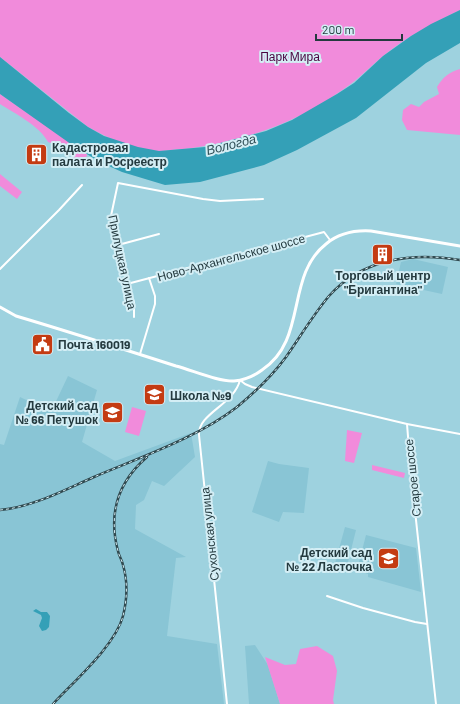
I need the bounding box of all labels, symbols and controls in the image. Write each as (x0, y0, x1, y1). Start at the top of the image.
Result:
scale bar (316, 16, 402, 42)
text: 200 m (322, 22, 354, 36)
park label: Парк Мира (260, 49, 320, 64)
water label: Вологда (204, 130, 258, 158)
place label: Кадастровая палата и Росреестр (52, 140, 167, 169)
building icon: Кадастровая палата и Росреестр (24, 141, 50, 167)
street label: Прилуцкая улица (105, 214, 140, 311)
street label: Ново-Архангельское шоссе (156, 230, 307, 284)
building icon: Торговый центр "Бригантина" (370, 241, 396, 267)
place label: Торговый центр "Бригантина" (335, 268, 431, 297)
public building icon: Почта 160019 (29, 331, 55, 357)
place label: Почта 160019 (58, 337, 130, 351)
school or university icon: Школа №9 (142, 382, 168, 408)
place label: Школа №9 (170, 388, 231, 402)
place label: Детский сад № 66 Петушок (16, 398, 99, 427)
school or university icon: Детский сад № 66 Петушок (100, 399, 126, 425)
street label: Старое шоссе (401, 438, 424, 518)
street label: Сухонская улица (197, 486, 222, 581)
place label: Детский сад № 22 Ласточка (286, 545, 372, 573)
school or university icon: Детский сад № 22 Ласточка (375, 546, 401, 572)

